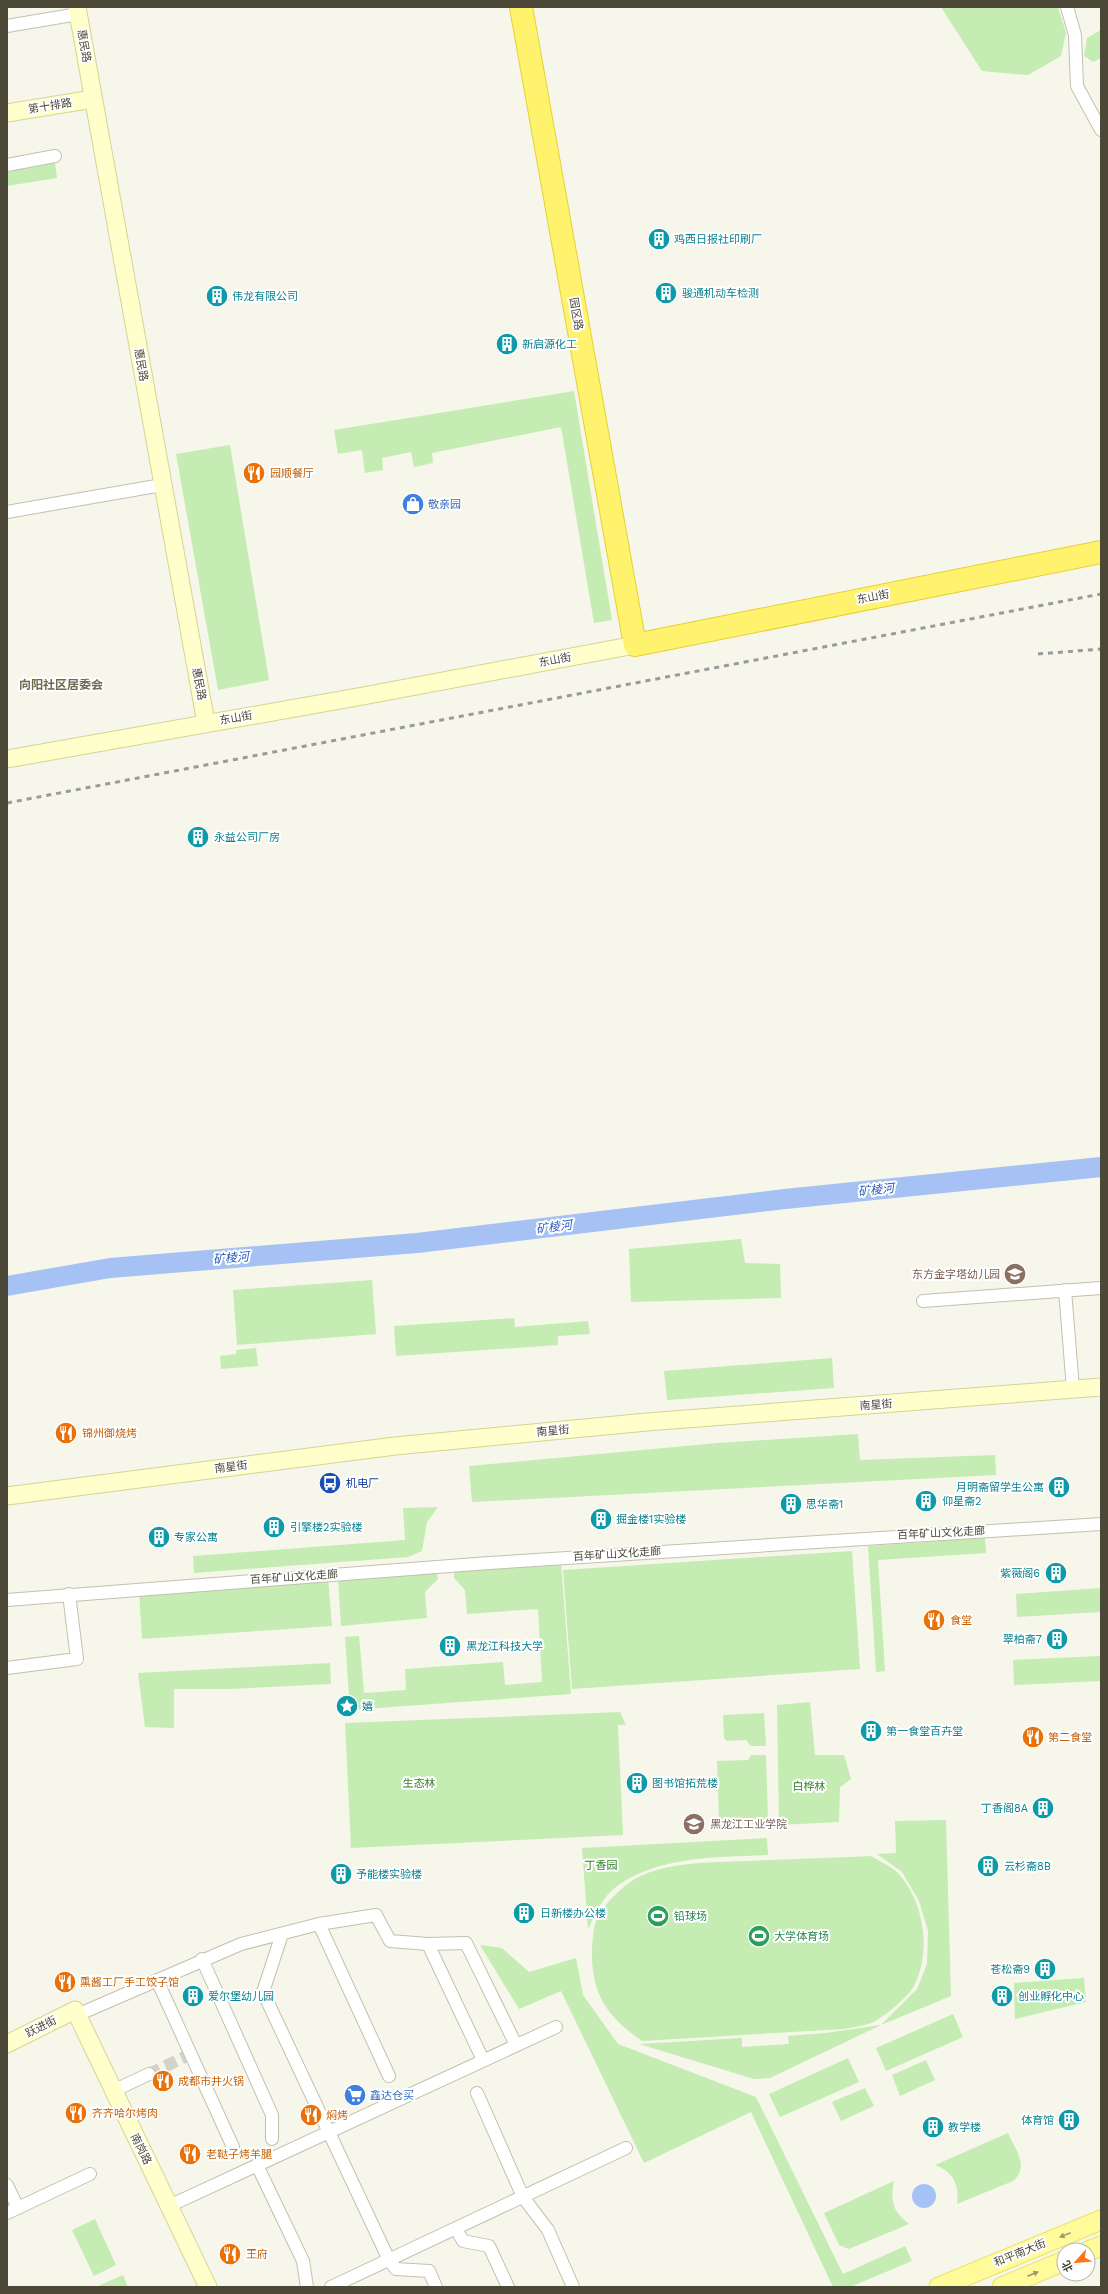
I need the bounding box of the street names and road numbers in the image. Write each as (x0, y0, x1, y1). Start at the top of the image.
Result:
street label: 惠民路 (75, 29, 93, 63)
street label: 第十排路 (27, 96, 73, 116)
street label: 园区路 (567, 297, 585, 331)
street label: 惠民路 (132, 348, 150, 382)
street label: 东山街 (856, 587, 890, 607)
street label: 东山街 (538, 650, 572, 670)
street label: 惠民路 (189, 667, 209, 701)
street label: 东山街 (219, 709, 253, 727)
street label: 南星街 (859, 1397, 893, 1413)
street label: 南星街 (536, 1423, 570, 1439)
street label: 南星街 (214, 1459, 248, 1475)
street label: 百年矿山文化走廊 (897, 1524, 985, 1542)
street label: 百年矿山文化走廊 (573, 1544, 661, 1564)
street label: 百年矿山文化走廊 (250, 1567, 338, 1587)
street label: 跃进街 (23, 2014, 59, 2040)
street label: 南岗路 (128, 2131, 154, 2167)
street label: 和平南大街 (992, 2237, 1048, 2269)

